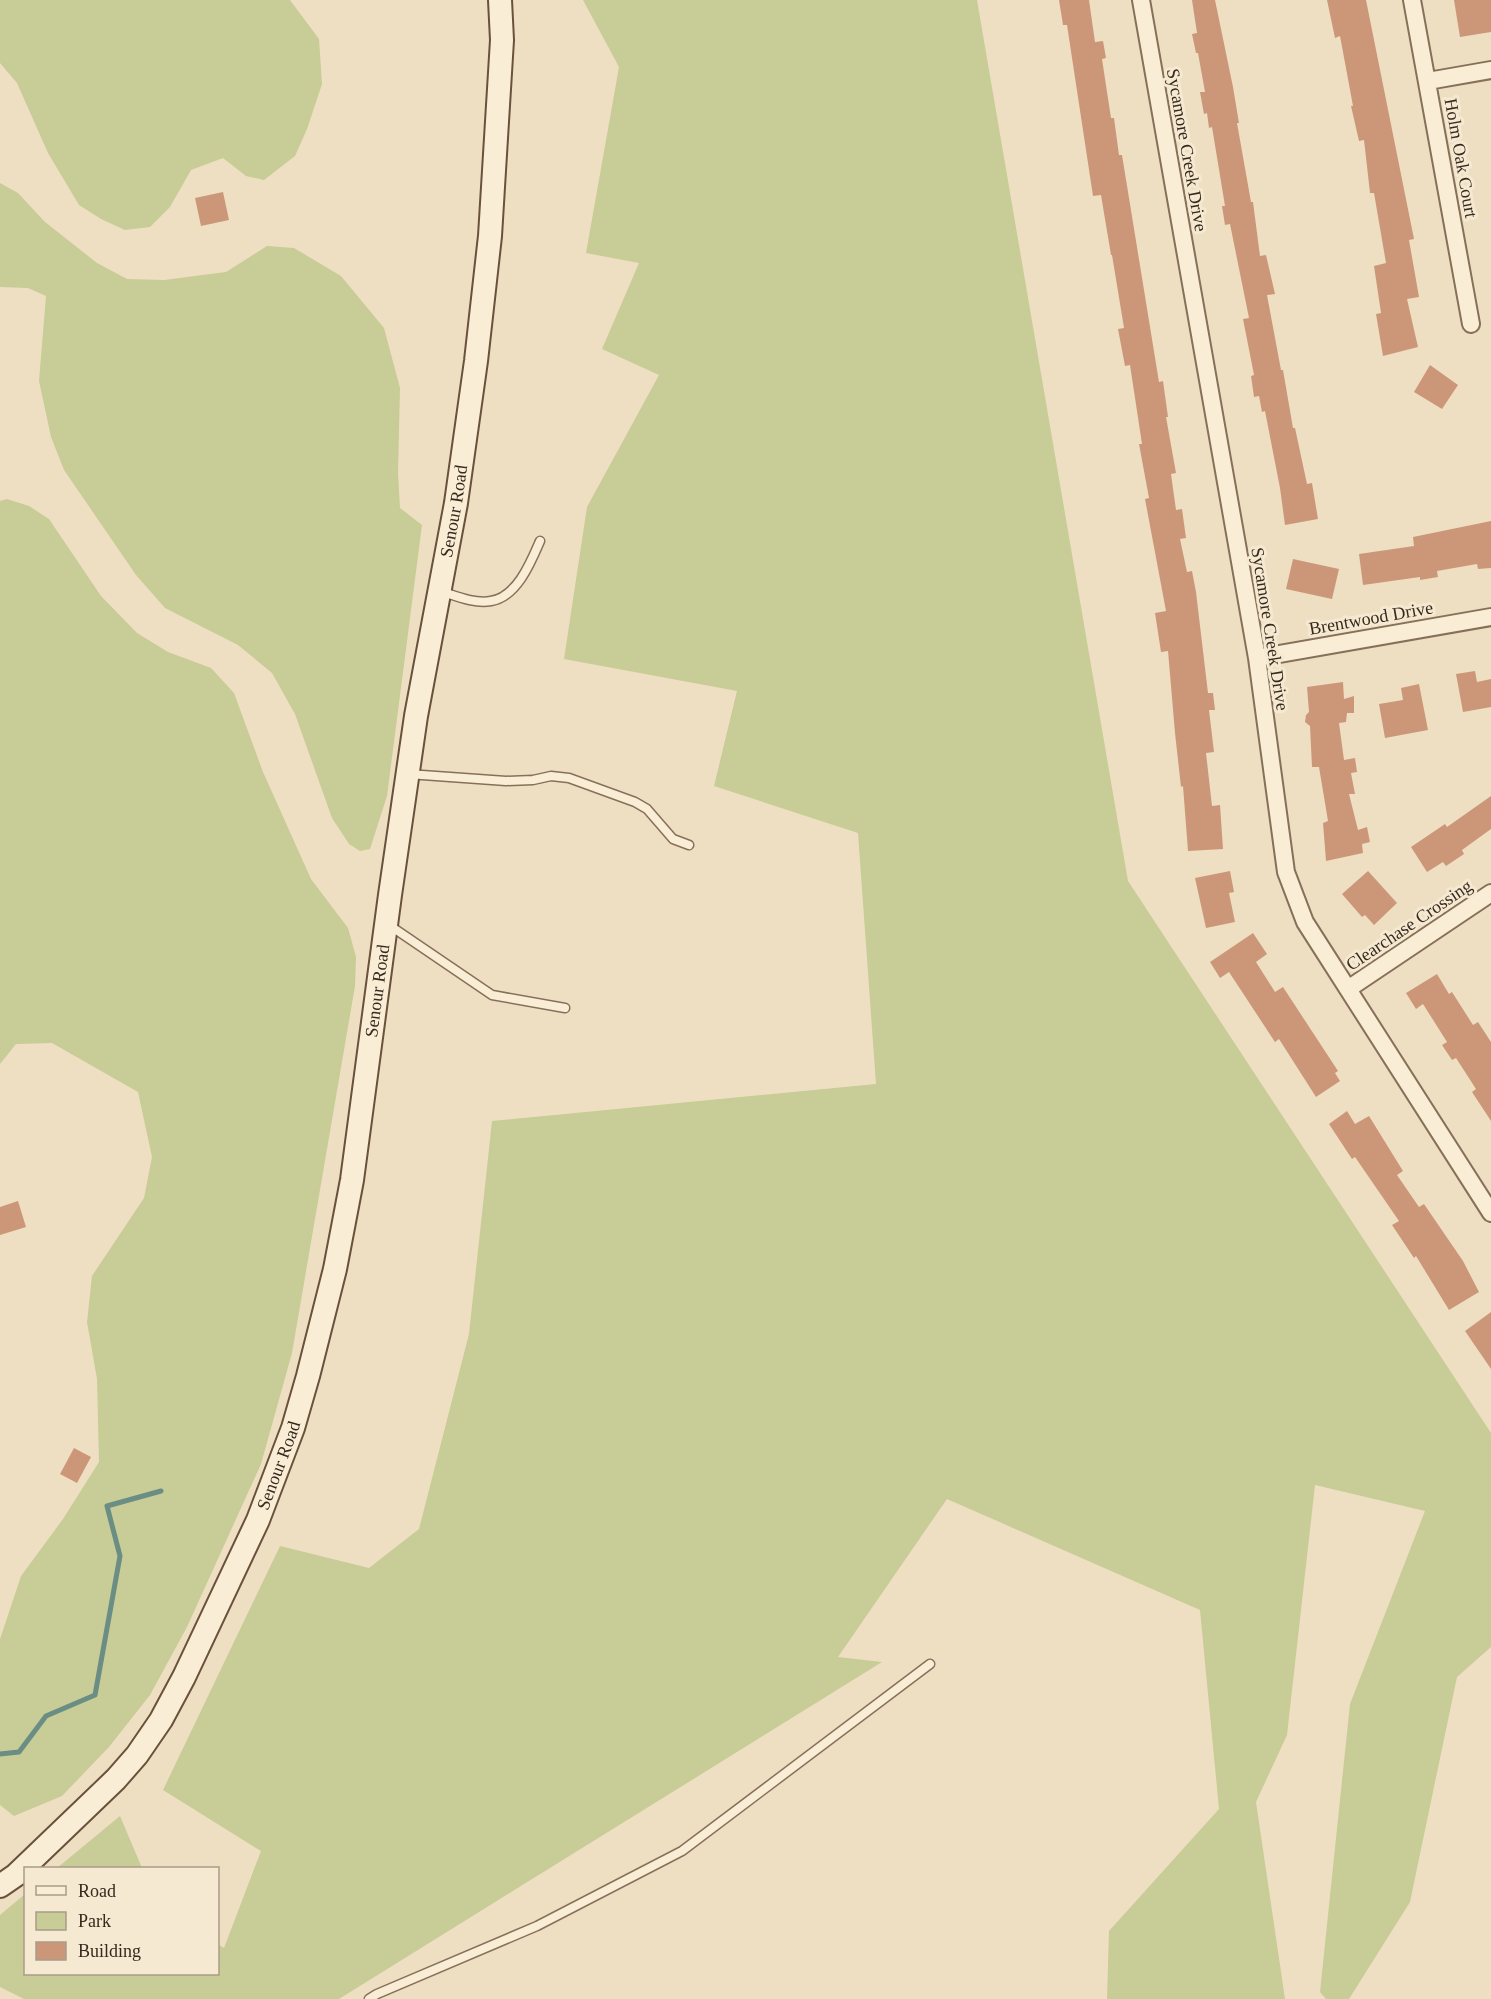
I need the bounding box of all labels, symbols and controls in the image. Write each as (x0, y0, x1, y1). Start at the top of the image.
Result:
street label: Sycamore Creek Drive (1163, 67, 1211, 233)
street label: Holm Oak Court (1441, 97, 1481, 219)
street label: Senour Road (436, 464, 471, 559)
street label: Sycamore Creek Drive (1247, 546, 1293, 712)
street label: Brentwood Drive (1307, 597, 1435, 639)
street label: Clearchase Crossing (1342, 875, 1476, 975)
street label: Senour Road (361, 943, 393, 1039)
street label: Senour Road (253, 1419, 304, 1513)
legend (24, 1867, 219, 1975)
text: Road (78, 1881, 116, 1901)
text: Park (78, 1911, 111, 1931)
text: Building (78, 1941, 141, 1961)

